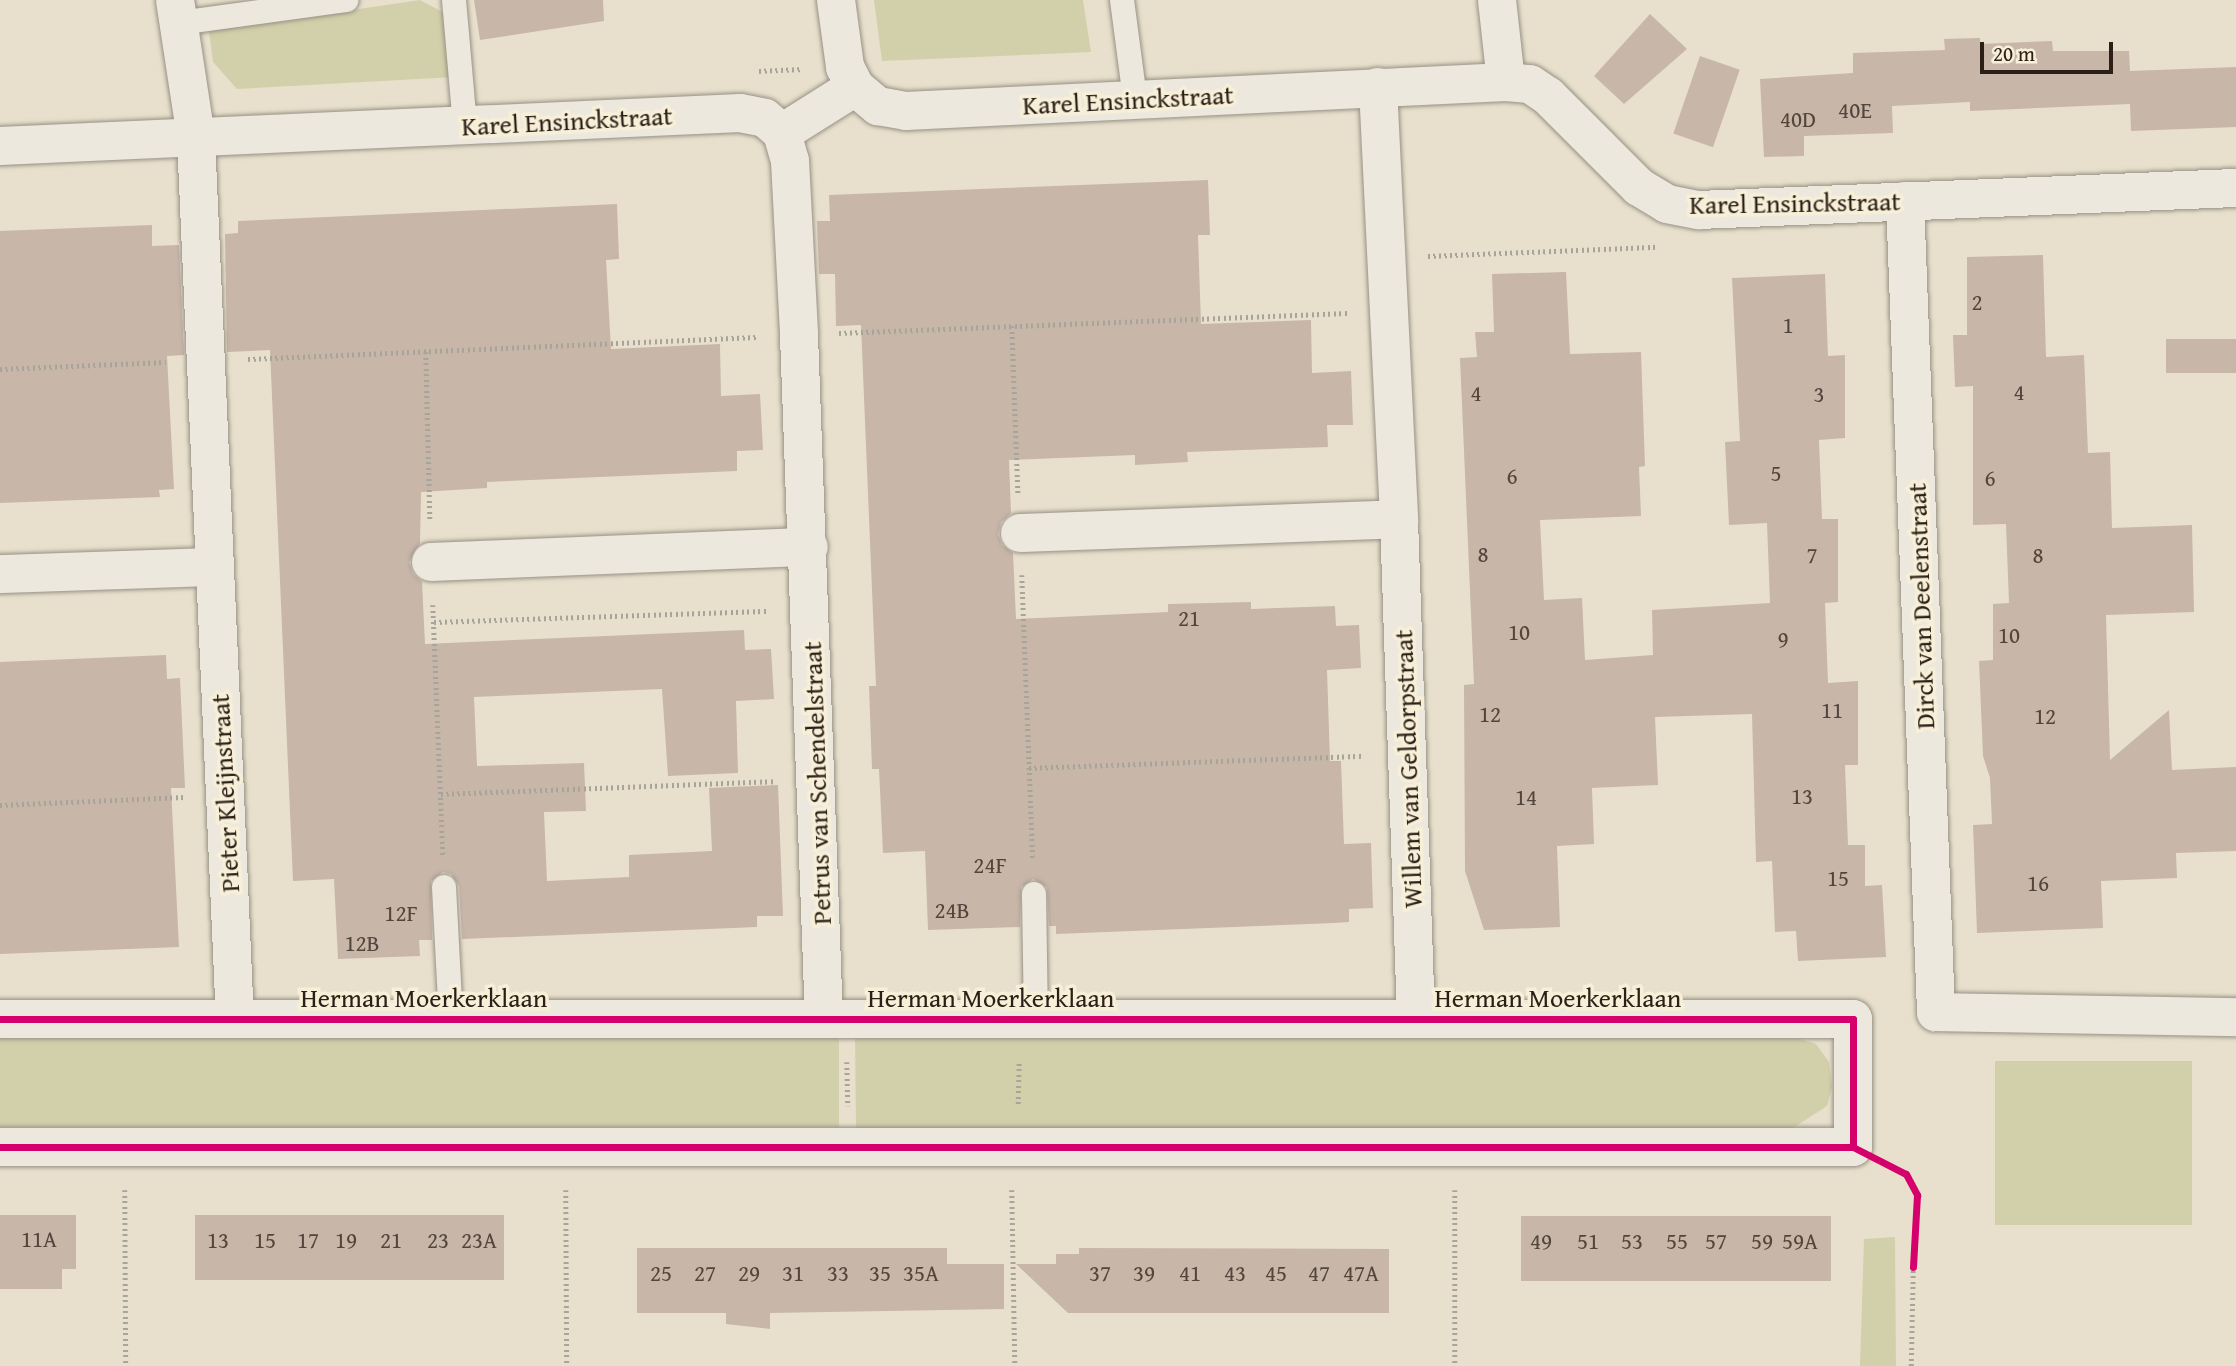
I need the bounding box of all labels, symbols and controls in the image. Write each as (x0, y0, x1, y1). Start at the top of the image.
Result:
scale bar (1984, 28, 2117, 72)
text: 20 m (1993, 38, 2035, 69)
street label: Karel Ensinckstraat (1022, 79, 1234, 121)
house number: 40E (1838, 96, 1872, 124)
street label: Karel Ensinckstraat (461, 100, 673, 142)
house number: 40D (1780, 105, 1816, 133)
street label: Karel Ensinckstraat (1689, 186, 1901, 220)
house number: 2 (1971, 288, 1983, 316)
house number: 1 (1782, 311, 1794, 339)
house number: 4 (2013, 378, 2025, 406)
house number: 4 (1470, 379, 1482, 407)
house number: 3 (1813, 380, 1825, 408)
house number: 5 (1770, 459, 1782, 487)
house number: 6 (1506, 462, 1518, 490)
house number: 6 (1984, 464, 1996, 492)
street label: Dirck van Deelenstraat (1901, 482, 1941, 730)
house number: 8 (1477, 540, 1489, 568)
house number: 7 (1806, 541, 1818, 569)
house number: 8 (2032, 541, 2044, 569)
house number: 21 (1178, 604, 1200, 632)
house number: 10 (1508, 618, 1530, 646)
house number: 10 (1998, 621, 2020, 649)
house number: 9 (1777, 625, 1789, 653)
street label: Willem van Geldorpstraat (1388, 629, 1428, 909)
street label: Petrus van Schendelstraat (796, 641, 838, 925)
street label: Pieter Kleijnstraat (204, 693, 246, 893)
house number: 11 (1821, 696, 1843, 724)
house number: 12 (1479, 700, 1501, 728)
house number: 12 (2034, 702, 2056, 730)
house number: 13 (1791, 782, 1813, 810)
house number: 14 (1515, 783, 1537, 811)
house number: 24F (973, 851, 1007, 879)
house number: 15 (1827, 864, 1849, 892)
house number: 16 (2027, 869, 2049, 897)
house number: 24B (934, 896, 970, 924)
house number: 12F (384, 899, 418, 927)
house number: 12B (344, 929, 380, 957)
street label: Herman Moerkerklaan (301, 982, 547, 1014)
street label: Herman Moerkerklaan (868, 982, 1114, 1014)
street label: Herman Moerkerklaan (1435, 982, 1681, 1014)
house number: 11A (21, 1225, 57, 1253)
house number: 13 (207, 1226, 229, 1254)
house number: 15 (254, 1226, 276, 1254)
house number: 17 (297, 1226, 319, 1254)
house number: 19 (335, 1226, 357, 1254)
house number: 21 (380, 1226, 402, 1254)
house number: 23 (427, 1226, 449, 1254)
house number: 23A (461, 1226, 497, 1254)
house number: 49 (1530, 1227, 1552, 1255)
house number: 51 (1577, 1227, 1599, 1255)
house number: 53 (1621, 1227, 1643, 1255)
house number: 55 (1666, 1227, 1688, 1255)
house number: 57 (1705, 1227, 1727, 1255)
house number: 59 (1751, 1227, 1773, 1255)
house number: 59A (1782, 1227, 1818, 1255)
house number: 25 (650, 1259, 672, 1287)
house number: 27 (694, 1259, 716, 1287)
house number: 29 (738, 1259, 760, 1287)
house number: 31 (782, 1259, 804, 1287)
house number: 33 (827, 1259, 849, 1287)
house number: 35 (869, 1259, 891, 1287)
house number: 35A (903, 1259, 939, 1287)
house number: 37 (1089, 1259, 1111, 1287)
house number: 39 (1133, 1259, 1155, 1287)
house number: 41 (1179, 1259, 1201, 1287)
house number: 43 (1224, 1259, 1246, 1287)
house number: 45 (1265, 1259, 1287, 1287)
house number: 47 (1308, 1259, 1330, 1287)
house number: 47A (1343, 1259, 1379, 1287)

